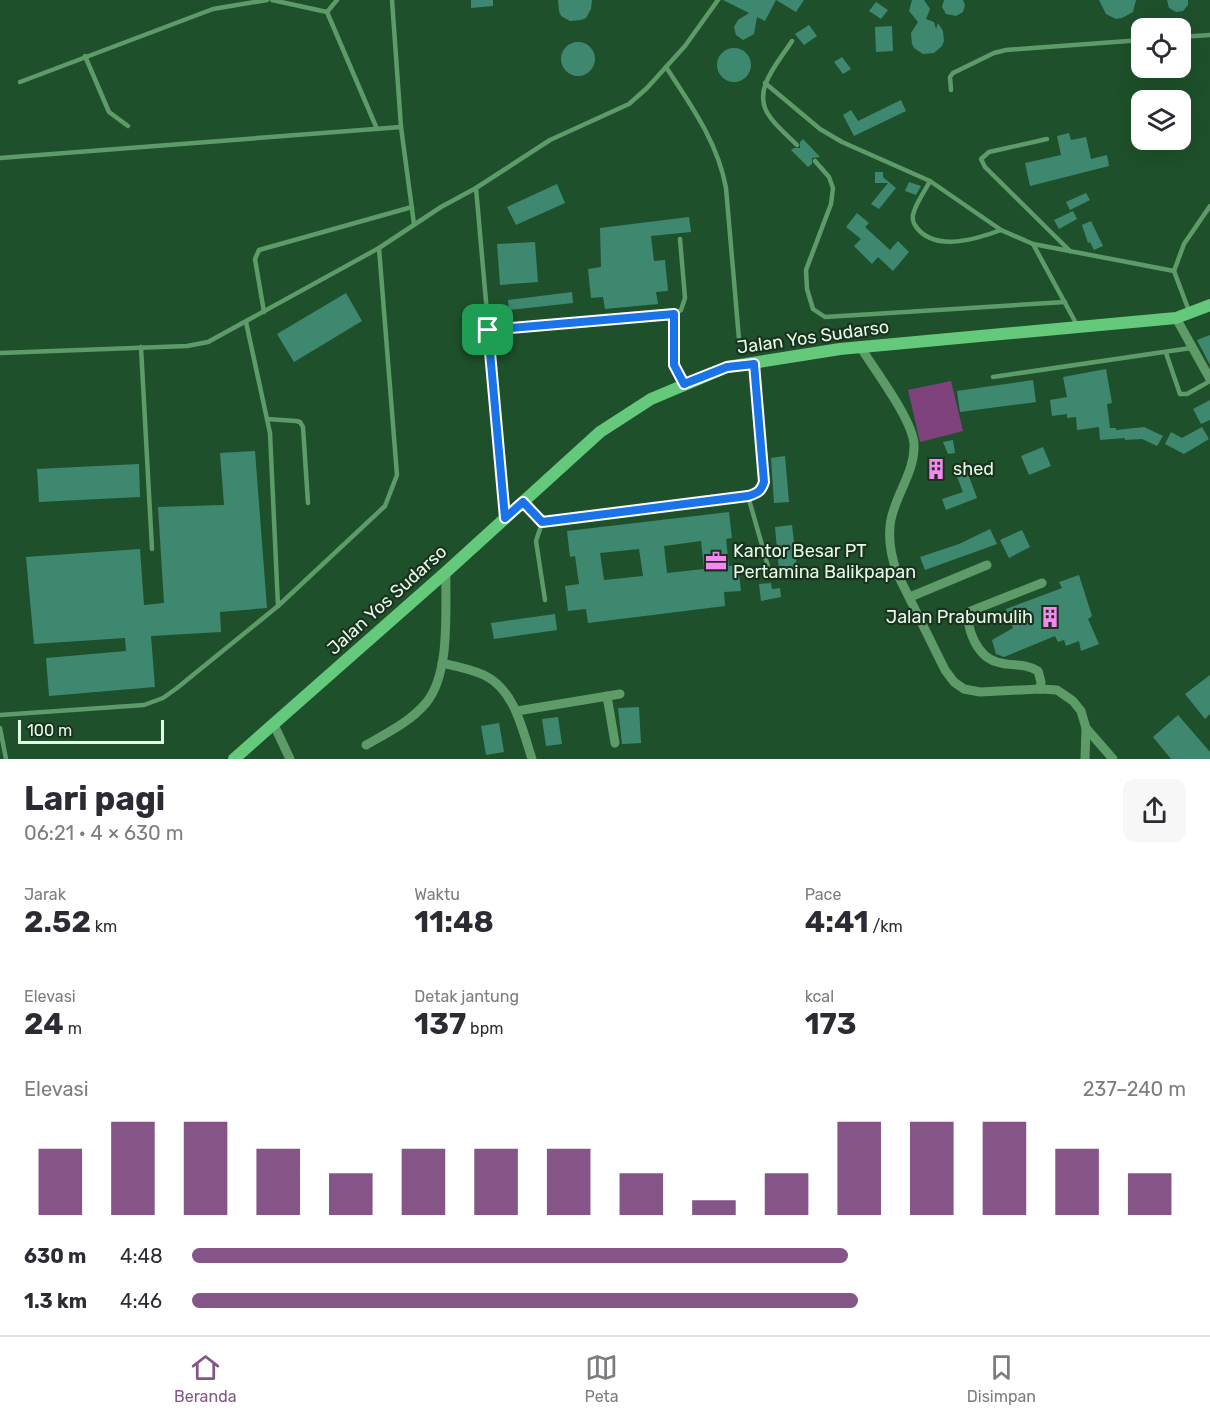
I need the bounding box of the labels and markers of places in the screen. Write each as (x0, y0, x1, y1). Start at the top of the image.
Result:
pin (462, 304, 513, 355)
building icon: shed (924, 457, 948, 481)
place label: shed (953, 458, 994, 480)
place label: Kantor Besar PT Pertamina Balikpapan (733, 540, 916, 583)
office icon: Kantor Besar PT Pertamina Balikpapan (704, 549, 728, 573)
building icon: Jalan Prabumulih (1038, 605, 1062, 629)
place label: Jalan Prabumulih (886, 606, 1033, 628)

